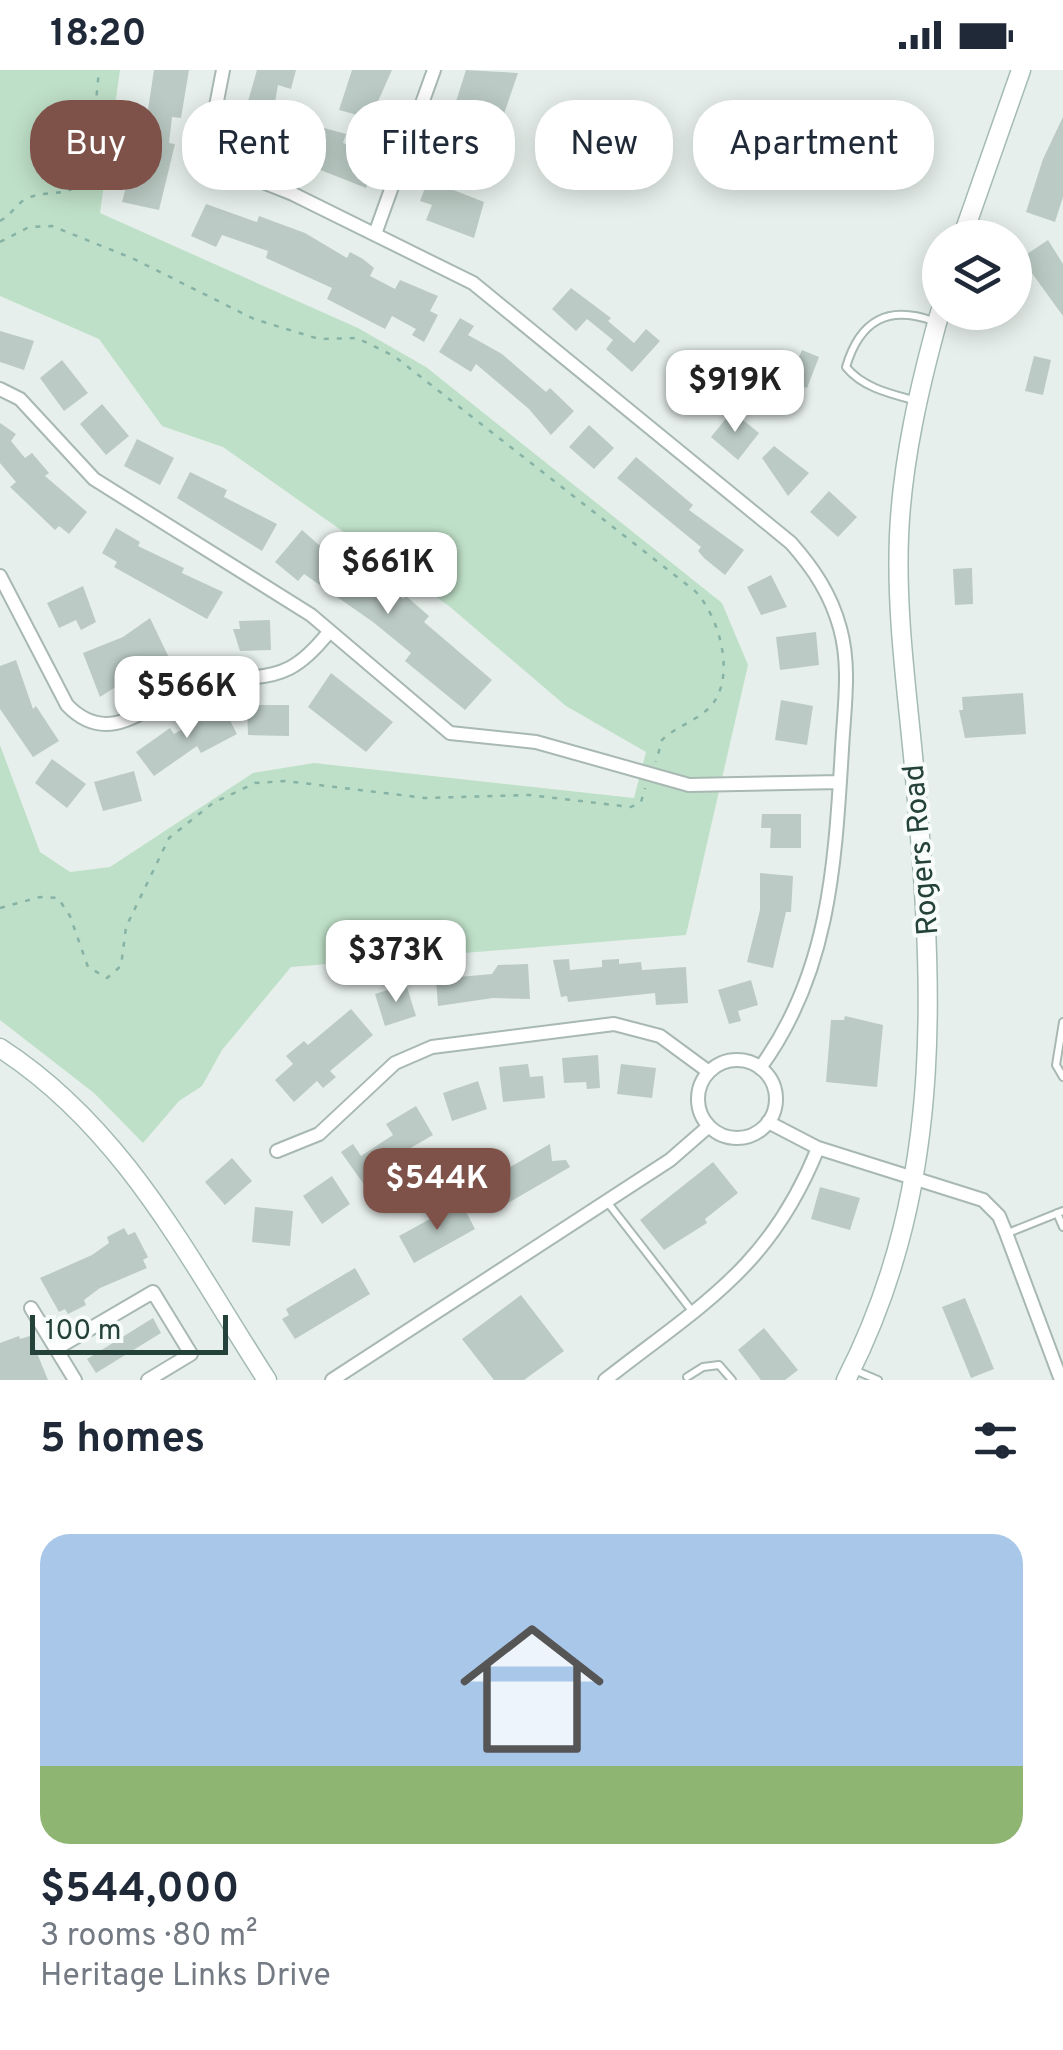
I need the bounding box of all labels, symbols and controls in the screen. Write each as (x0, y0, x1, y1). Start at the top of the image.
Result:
text: 18:20 (50, 11, 147, 60)
chip: Buy (30, 100, 162, 190)
chip: Rent (182, 100, 326, 190)
chip: Filters (346, 100, 515, 190)
chip: New (535, 100, 673, 190)
chip: Apartment (693, 100, 934, 190)
map controls (922, 220, 1032, 330)
button: layers (922, 220, 1032, 330)
pin: $919K (665, 350, 805, 435)
text: $919K (688, 362, 782, 402)
pin: $661K (318, 532, 458, 617)
text: $661K (341, 544, 435, 584)
pin: $566K (117, 656, 257, 741)
text: $566K (137, 668, 237, 708)
street label: Rogers Road (897, 763, 948, 937)
pin: $373K (326, 920, 466, 1005)
text: $373K (348, 932, 444, 972)
pin: $544K (367, 1148, 507, 1233)
text: $544K (385, 1160, 489, 1200)
scale bar (30, 1310, 228, 1354)
text: 100 m (45, 1314, 121, 1350)
icon: filters (968, 1413, 1023, 1468)
text: 5 homes (40, 1414, 205, 1467)
icon: home (442, 1599, 622, 1779)
text: $544,000 (40, 1864, 239, 1917)
text: 3 rooms · 80 m² (40, 1917, 258, 1957)
text: Heritage Links Drive (40, 1957, 331, 1997)

